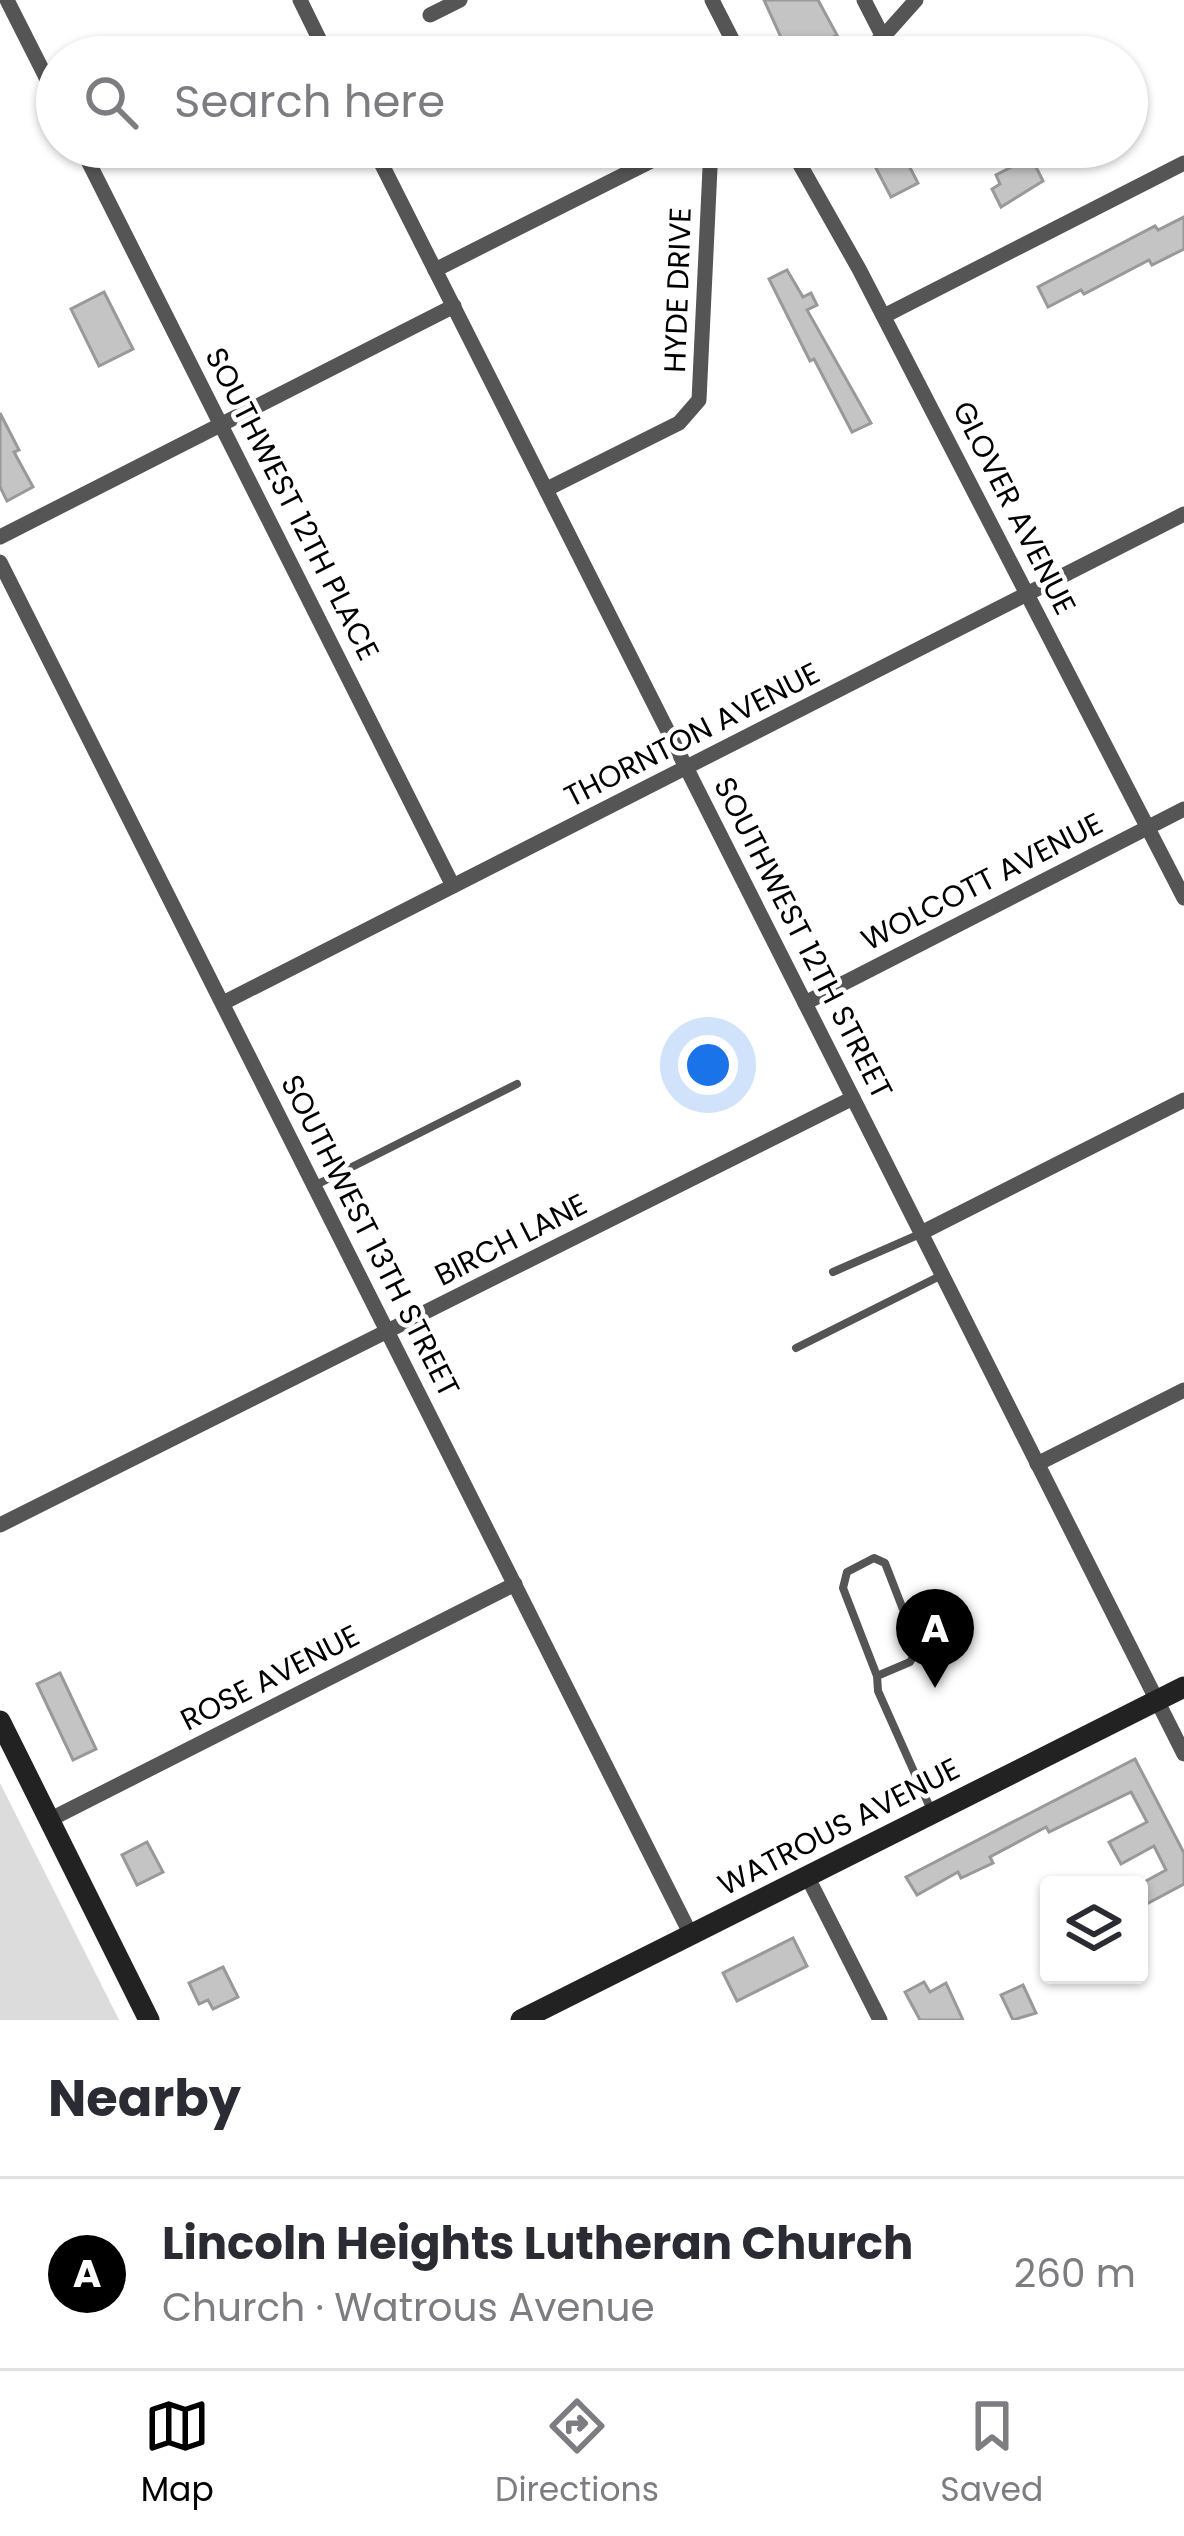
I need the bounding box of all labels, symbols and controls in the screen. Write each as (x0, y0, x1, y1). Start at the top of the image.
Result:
search box (36, 36, 1148, 168)
icon: search (78, 69, 144, 135)
text: Search here (174, 70, 445, 133)
street label: HYDE DRIVE (653, 207, 702, 373)
street label: SOUTHWEST 12TH PLACE (195, 340, 390, 668)
street label: GLOVER AVENUE (942, 394, 1087, 622)
street label: THORNTON AVENUE (557, 652, 827, 818)
street label: SOUTHWEST 12TH STREET (704, 769, 903, 1106)
street label: WOLCOTT AVENUE (854, 802, 1110, 961)
your location (678, 1035, 738, 1095)
street label: SOUTHWEST 13TH STREET (270, 1067, 470, 1404)
street label: BIRCH LANE (427, 1183, 594, 1296)
pin: A (896, 1589, 974, 1688)
street label: ROSE AVENUE (173, 1614, 367, 1741)
street label: WATROUS AVENUE (710, 1747, 967, 1906)
map controls (1040, 1876, 1148, 1984)
button: layers (1040, 1876, 1148, 1984)
text: Nearby (48, 2062, 241, 2134)
text: Lincoln Heights Lutheran Church (162, 2212, 913, 2275)
text: A (73, 2246, 101, 2301)
text: 260 m (1014, 2246, 1136, 2301)
text: Church · Watrous Avenue (162, 2280, 655, 2335)
tab: Map (141, 2393, 214, 2515)
tab: Directions (495, 2393, 659, 2515)
tab: Saved (940, 2393, 1043, 2515)

